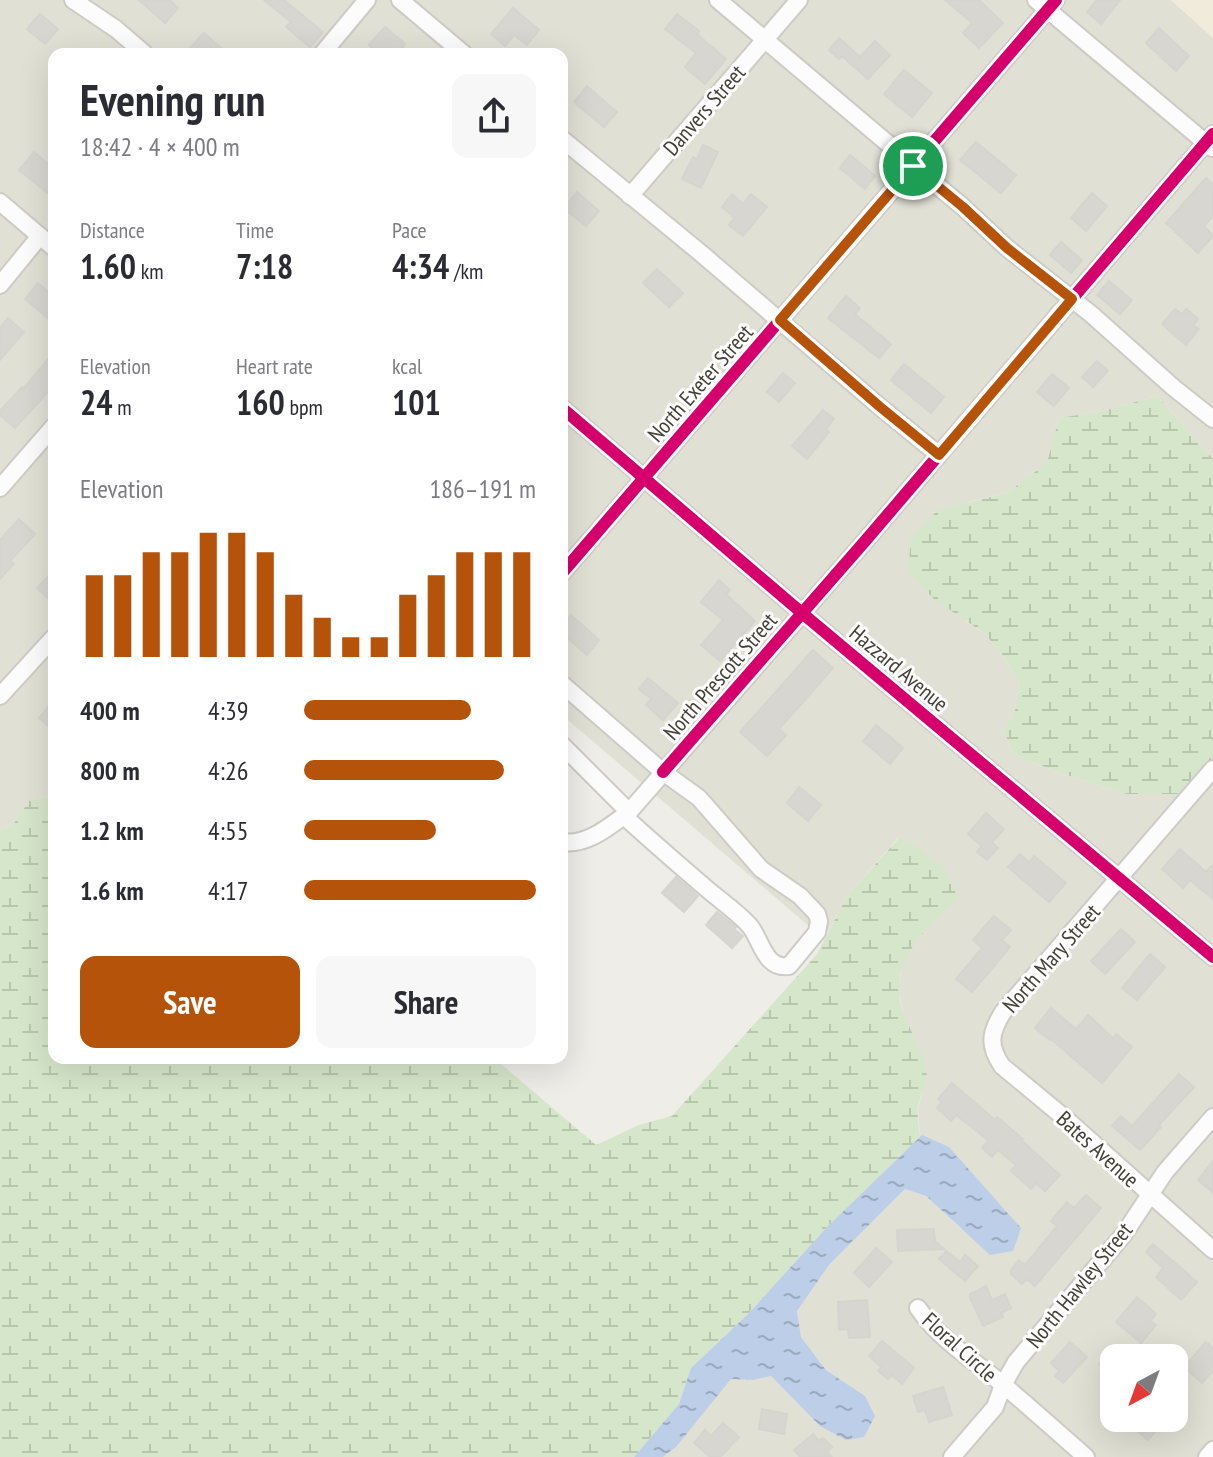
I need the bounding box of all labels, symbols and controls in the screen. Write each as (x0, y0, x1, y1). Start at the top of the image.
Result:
street label: Danvers Street (657, 59, 751, 161)
text: Evening run (80, 71, 265, 128)
button: share (452, 74, 536, 158)
text: 18:42 · 4 × 400 m (80, 130, 240, 163)
pin (879, 132, 947, 200)
icon: arrive (891, 144, 935, 188)
text: Distance (80, 216, 145, 244)
text: Time (236, 216, 274, 244)
text: Pace (392, 216, 427, 244)
text: 1.60 (80, 244, 136, 288)
text: 7:18 (236, 244, 293, 288)
text: 4:34 (392, 244, 449, 288)
text: km (136, 257, 164, 285)
text: /km (449, 257, 483, 285)
street label: North Exeter Street (641, 318, 759, 448)
text: Elevation (80, 352, 151, 380)
text: Heart rate (236, 352, 313, 380)
text: kcal (392, 352, 422, 380)
text: 24 (80, 380, 113, 424)
text: 160 (236, 380, 285, 424)
text: 101 (392, 380, 441, 424)
text: m (113, 393, 132, 421)
text: bpm (285, 393, 323, 421)
text: Elevation (80, 472, 163, 505)
text: 186–191 m (430, 472, 536, 505)
street label: North Prescott Street (657, 607, 783, 745)
street label: Hazzard Avenue (844, 619, 954, 717)
text: 400 m (80, 694, 140, 727)
text: 4:39 (208, 694, 248, 727)
text: 800 m (80, 754, 140, 787)
text: 4:26 (208, 754, 248, 787)
text: 1.2 km (80, 814, 144, 847)
text: 4:55 (208, 814, 248, 847)
text: 1.6 km (80, 874, 144, 907)
text: 4:17 (208, 874, 248, 907)
street label: North Mary Street (996, 898, 1106, 1018)
button: Save (80, 956, 300, 1048)
button: Share (316, 956, 536, 1048)
street label: Bates Avenue (1051, 1105, 1145, 1193)
street label: North Hawley Street (1020, 1217, 1138, 1353)
street label: Floral Circle (917, 1306, 1003, 1388)
north arrow (1100, 1344, 1188, 1432)
map controls (1100, 1344, 1188, 1432)

